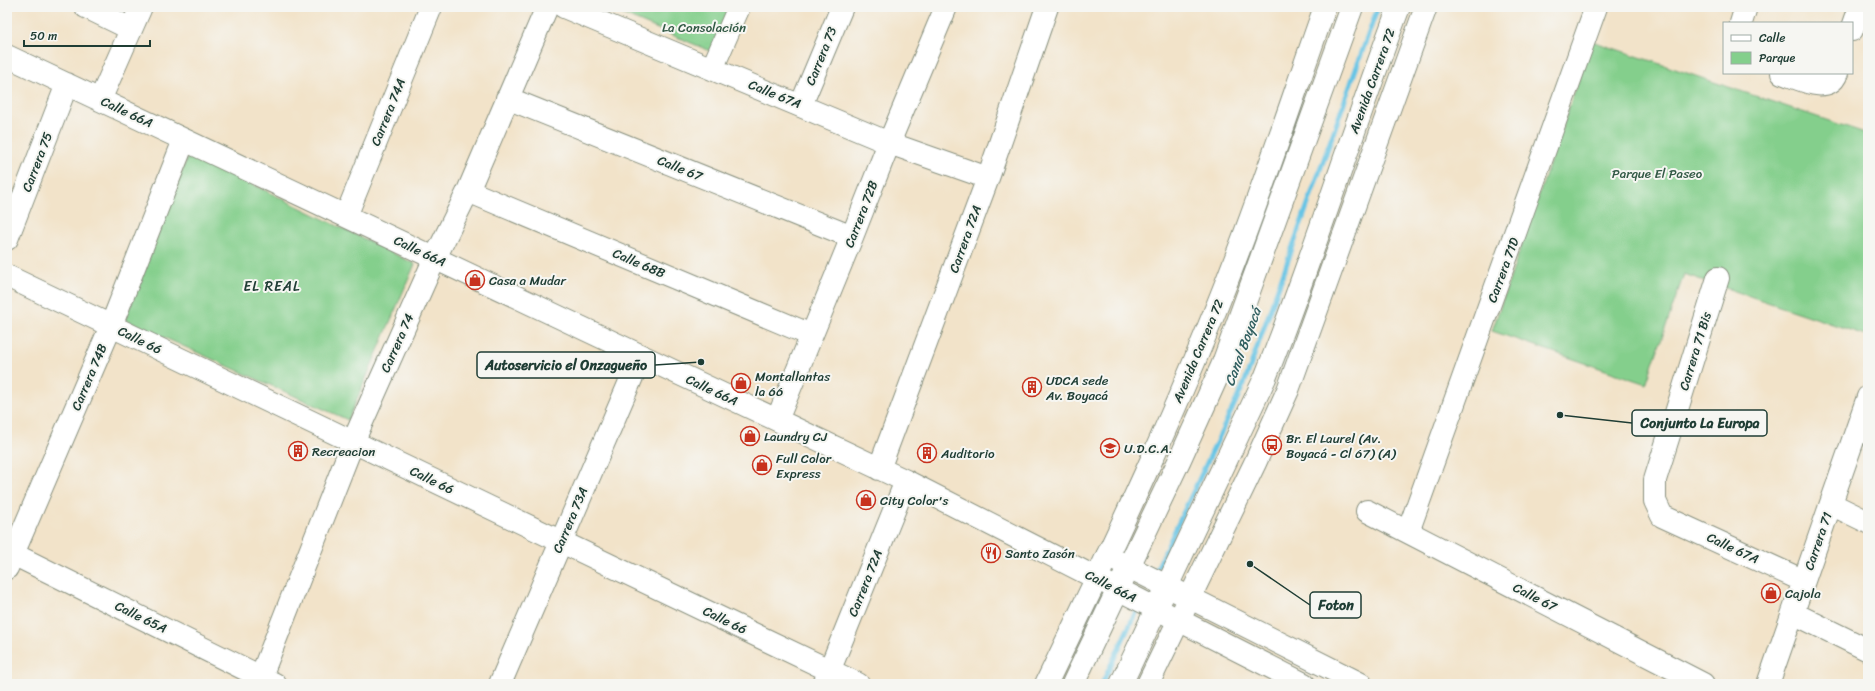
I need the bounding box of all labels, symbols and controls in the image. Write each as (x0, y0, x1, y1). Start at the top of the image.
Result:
park label: La Consolación (662, 16, 746, 39)
scale bar (24, 22, 150, 48)
legend (1723, 22, 1853, 74)
street label: Carrera 73 (799, 23, 843, 89)
text: 50 m (30, 25, 57, 47)
street label: Avenida Carrera 72 (1342, 25, 1402, 138)
text: Calle (1759, 27, 1786, 49)
text: Parque (1759, 47, 1796, 69)
street label: Calle 67A (745, 73, 805, 115)
street label: Carrera 74A (364, 75, 412, 149)
street label: Calle 66A (97, 90, 157, 134)
street label: Carrera 75 (15, 129, 59, 195)
street label: Calle 67 (654, 149, 708, 188)
park label: Parque El Paseo (1612, 162, 1703, 185)
street label: Carrera 72B (838, 177, 884, 251)
street label: Carrera 72A (942, 202, 988, 276)
street label: Calle 66A (390, 229, 450, 273)
street label: Carrera 71D (1481, 234, 1526, 306)
street label: Calle 68B (609, 242, 669, 284)
shop icon: Casa a Mudar (464, 269, 486, 291)
place label: Casa a Mudar (489, 269, 566, 292)
district label: EL REAL (244, 274, 300, 299)
street label: Avenida Carrera 72 (1165, 295, 1230, 407)
water label: Canal Boyacá (1217, 302, 1269, 390)
street label: Carrera 71 Bis (1672, 308, 1718, 393)
street label: Carrera 74 (374, 310, 420, 376)
street label: Calle 66 (114, 319, 166, 361)
street label: Carrera 74B (65, 340, 113, 414)
callout: Autoservicio el Onzagueño (477, 352, 655, 378)
text: Autoservicio el Onzagueño (484, 353, 648, 378)
place label: Montallantas la 66 (755, 365, 831, 403)
street label: Calle 66A (682, 368, 742, 412)
place label: UDCA sede Av. Boyacá (1045, 369, 1109, 407)
shop icon: Montallantas la 66 (730, 372, 752, 394)
building icon: UDCA sede Av. Boyacá (1021, 376, 1043, 398)
callout: Conjunto La Europa (1632, 410, 1767, 436)
text: Conjunto La Europa (1639, 411, 1760, 436)
shop icon: Laundry CJ (739, 425, 761, 447)
place label: Laundry CJ (764, 425, 828, 448)
place label: Br. El Laurel (Av. Boyacá - Cl 67) (A) (1286, 427, 1397, 465)
bus stop icon: Br. El Laurel (Av. Boyacá - Cl 67) (A) (1261, 434, 1283, 456)
school or university icon: U.D.C.A. (1099, 437, 1121, 459)
place label: U.D.C.A. (1124, 437, 1173, 460)
building icon: Recreacion (287, 440, 309, 462)
place label: Recreacion (312, 440, 375, 463)
building icon: Auditorio (916, 442, 938, 464)
place label: Auditorio (940, 442, 995, 465)
place label: Full Color Express (776, 447, 832, 485)
shop icon: Full Color Express (751, 454, 773, 476)
street label: Calle 66 (406, 459, 458, 501)
street label: Carrera 73A (546, 483, 594, 557)
shop icon: City Color's (855, 489, 877, 511)
place label: City Color's (880, 489, 949, 512)
street label: Carrera 71 (1797, 508, 1839, 573)
street label: Calle 67A (1703, 526, 1763, 570)
restaurant icon: Santo Zasón (980, 542, 1002, 564)
place label: Santo Zasón (1005, 542, 1075, 565)
street label: Carrera 72A (841, 546, 889, 620)
street label: Calle 66A (1081, 563, 1141, 609)
street label: Calle 67 (1509, 576, 1563, 619)
shop icon: Cajola (1760, 582, 1782, 604)
place label: Cajola (1785, 582, 1821, 605)
callout: Foton (1310, 592, 1361, 618)
text: Foton (1317, 593, 1354, 618)
street label: Calle 65A (111, 594, 171, 640)
street label: Calle 66 (699, 599, 751, 641)

